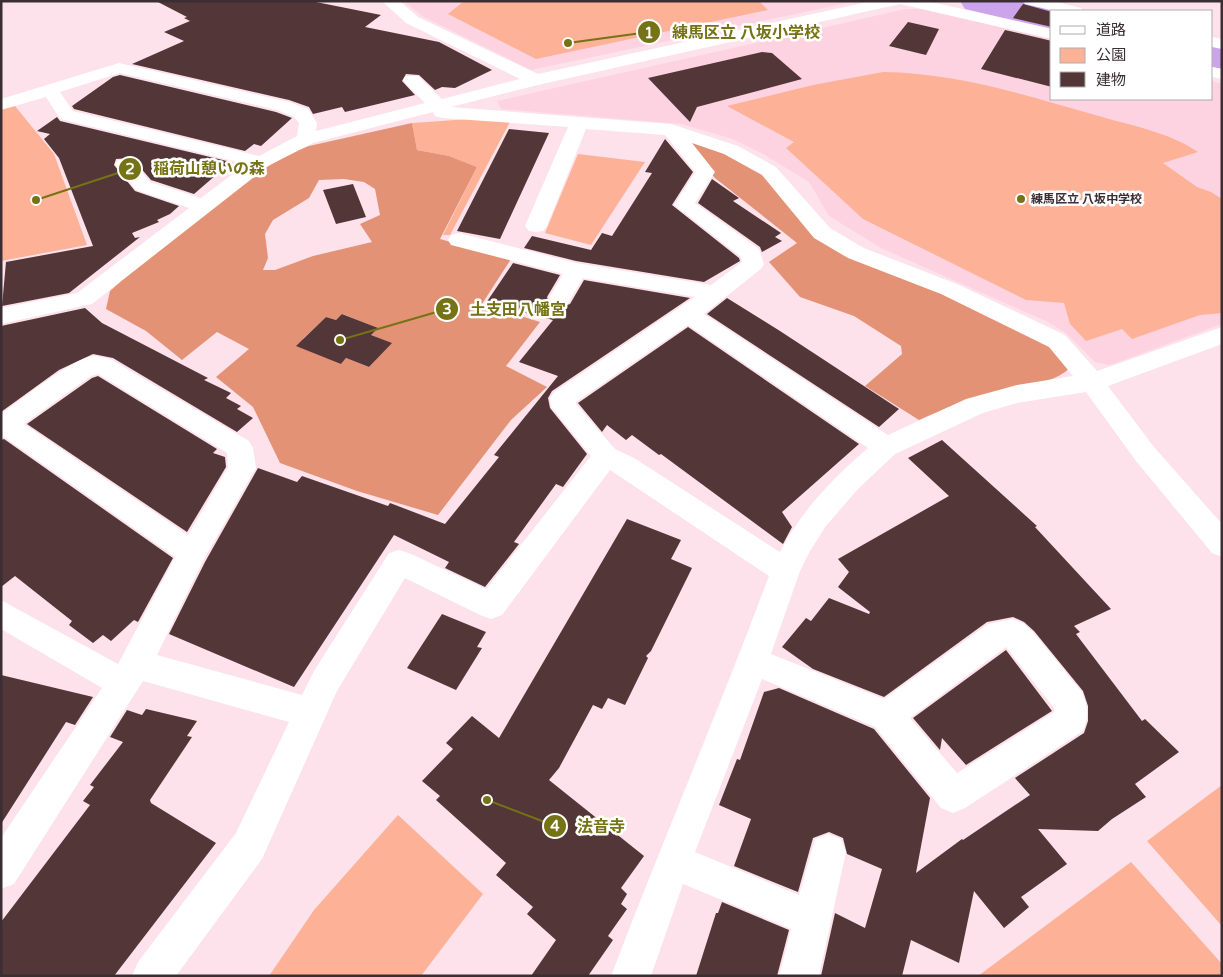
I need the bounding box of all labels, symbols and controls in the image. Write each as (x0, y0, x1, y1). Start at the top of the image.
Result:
legend (1050, 10, 1213, 100)
callout: 練馬区立 八坂小学校 (637, 17, 830, 48)
text: 道路 (1096, 21, 1126, 39)
text: 練馬区立 八坂小学校 (672, 23, 820, 43)
text: 1 (644, 24, 654, 42)
text: 公園 (1096, 46, 1126, 64)
text: 建物 (1096, 71, 1126, 89)
callout: 稲荷山憩いの森 (118, 153, 275, 184)
text: 稲荷山憩いの森 (153, 159, 265, 179)
text: 2 (125, 160, 135, 178)
place label: 練馬区立 八坂中学校 (1031, 192, 1142, 206)
marker: 練馬区立 八坂中学校 (1015, 193, 1027, 205)
callout: 土支田八幡宮 (435, 293, 576, 324)
text: 3 (442, 300, 452, 318)
text: 土支田八幡宮 (470, 300, 566, 320)
callout: 法音寺 (542, 810, 635, 841)
text: 4 (550, 817, 560, 835)
text: 法音寺 (577, 817, 625, 837)

